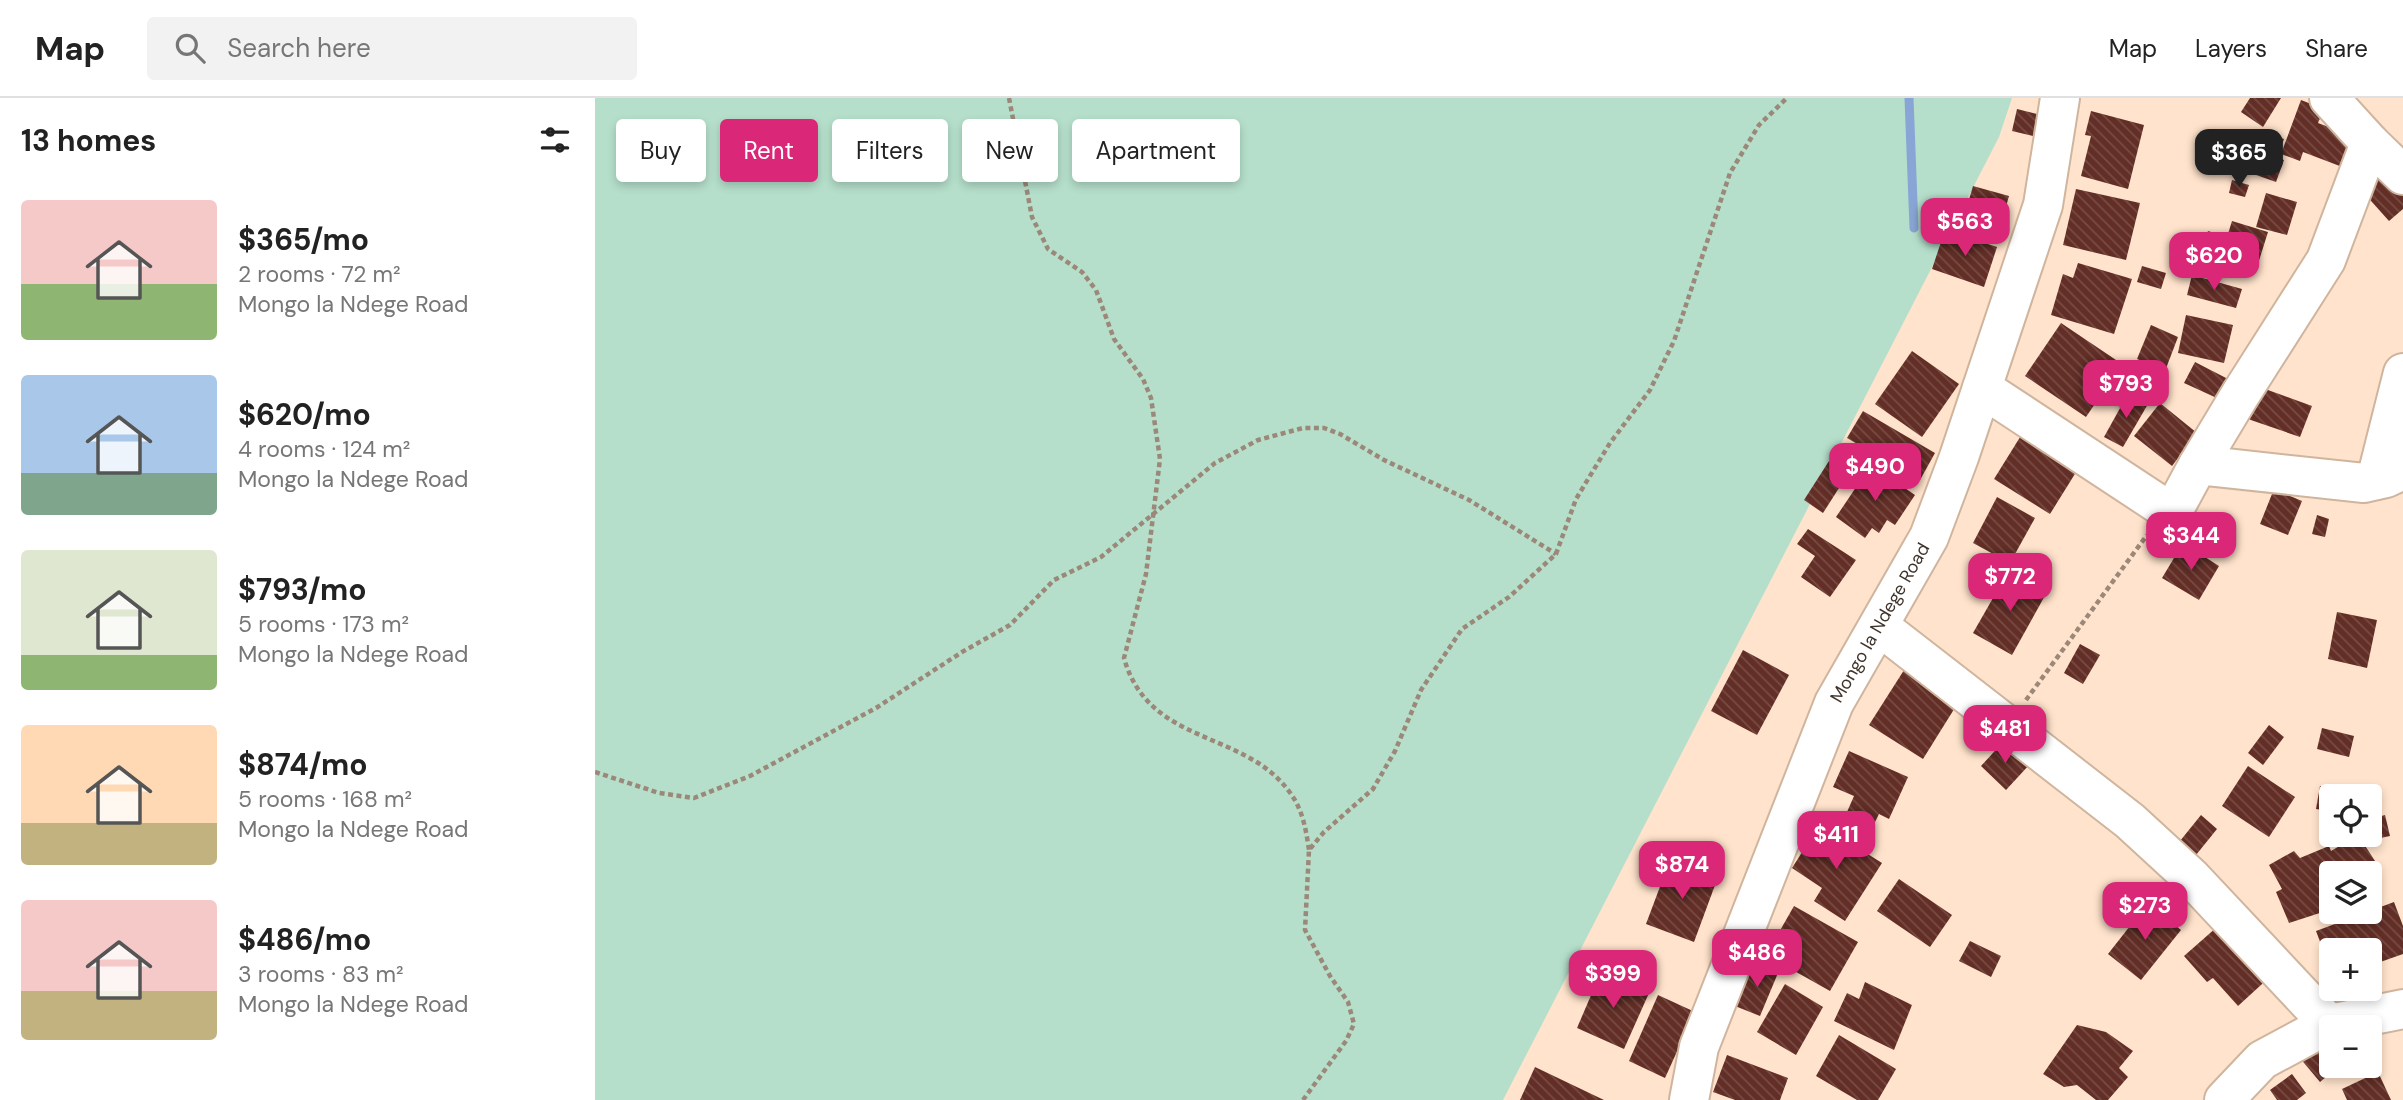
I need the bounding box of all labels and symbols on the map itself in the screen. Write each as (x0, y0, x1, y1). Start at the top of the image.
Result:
pin: $365 (2198, 130, 2280, 189)
pin: $563 (1924, 198, 2006, 258)
pin: $620 (2173, 232, 2255, 292)
pin: $793 (2085, 360, 2167, 420)
pin: $490 (1834, 444, 1916, 503)
pin: $344 (2150, 512, 2232, 572)
street label: Mongo la Ndege Road (1825, 538, 1935, 707)
pin: $772 (1969, 554, 2051, 613)
pin: $481 (1964, 706, 2046, 765)
pin: $411 (1795, 812, 1877, 871)
pin: $874 (1641, 842, 1723, 901)
pin: $273 (2104, 882, 2186, 942)
pin: $486 (1716, 930, 1798, 989)
pin: $399 (1572, 950, 1654, 1010)

